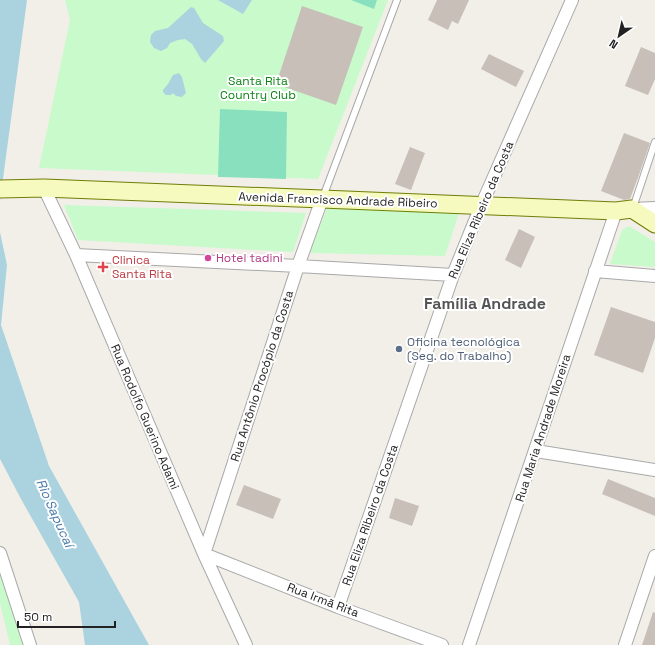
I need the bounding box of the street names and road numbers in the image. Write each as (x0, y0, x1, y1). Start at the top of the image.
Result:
street label: Rua Eliza Ribeiro da Costa (445, 139, 517, 281)
street label: Avenida Francisco Andrade Ribeiro (238, 189, 438, 211)
street label: Rua Antônio Procópio da Costa (227, 288, 297, 464)
street label: Rua Rodolfo Guerino Adami (107, 342, 183, 492)
street label: Rua Maria Andrade Moreira (512, 352, 575, 504)
street label: Rua Eliza Ribeiro da Costa (338, 442, 402, 588)
street label: Rua Irmã Rita (285, 579, 361, 621)

